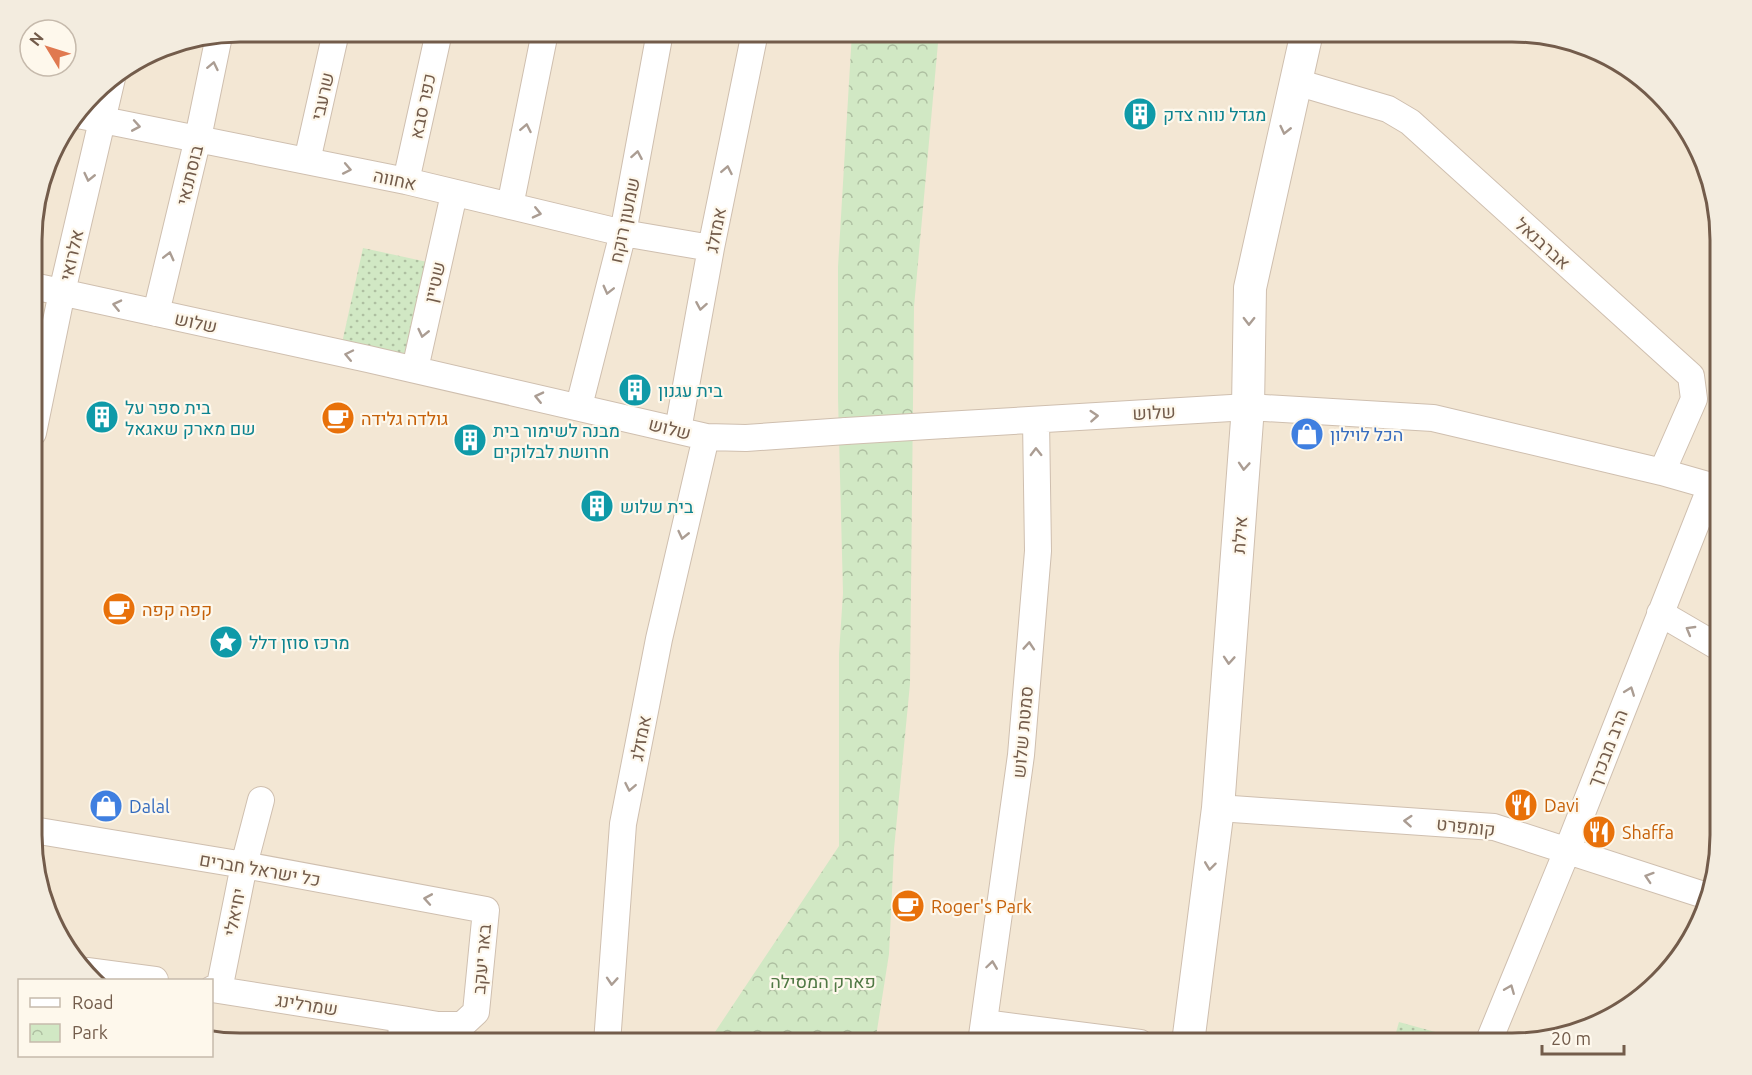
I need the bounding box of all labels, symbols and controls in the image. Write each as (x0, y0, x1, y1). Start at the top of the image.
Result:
north arrow (18, 18, 78, 78)
text: N (25, 29, 47, 49)
one-way arrow (206, 62, 219, 72)
street label: שרעבי (307, 70, 337, 122)
street label: כפר סבא (405, 71, 439, 141)
building icon: מגדל נווה צדק (1122, 96, 1158, 132)
place label: מגדל נווה צדק (1163, 104, 1266, 125)
one-way arrow (130, 119, 140, 132)
one-way arrow (519, 124, 532, 134)
one-way arrow (1280, 124, 1293, 134)
street label: בוסתנאי (172, 142, 206, 207)
one-way arrow (630, 150, 643, 160)
one-way arrow (342, 162, 352, 175)
street label: אחווה (372, 165, 418, 193)
one-way arrow (720, 166, 733, 176)
one-way arrow (84, 172, 97, 182)
street label: שמעון רוקח (605, 175, 644, 265)
one-way arrow (532, 205, 542, 218)
street label: אמזלג (701, 206, 729, 254)
street label: אברבנאל (1512, 213, 1574, 273)
street label: אלרואי (55, 227, 87, 283)
one-way arrow (162, 251, 175, 261)
street label: שטיין (420, 260, 449, 305)
one-way arrow (603, 284, 616, 294)
one-way arrow (112, 299, 122, 312)
one-way arrow (695, 300, 708, 310)
street label: שלוש (173, 308, 219, 336)
one-way arrow (1243, 316, 1256, 325)
one-way arrow (417, 327, 430, 337)
one-way arrow (344, 349, 354, 362)
building icon: בית עגנון (617, 372, 653, 408)
place label: בית עגנון (658, 380, 723, 401)
one-way arrow (534, 391, 544, 404)
place label: בית ספר על שם מארק שאגאל (125, 397, 256, 439)
building icon: בית ספר על שם מארק שאגאל (84, 399, 120, 435)
cafe icon: גולדה גלידה (320, 400, 356, 436)
street label: שלוש (1132, 401, 1176, 423)
place label: גולדה גלידה (361, 408, 448, 428)
one-way arrow (1090, 409, 1099, 422)
street label: שלוש (647, 413, 693, 443)
shop icon: הכל לוילון (1289, 416, 1325, 452)
place label: מבנה לשימור בית חרושת לבלוקים (493, 420, 620, 462)
building icon: מבנה לשימור בית חרושת לבלוקים (452, 422, 488, 458)
place label: הכל לוילון (1330, 424, 1403, 445)
one-way arrow (1030, 447, 1043, 456)
one-way arrow (1238, 461, 1251, 470)
building icon: בית שלוש (579, 488, 615, 524)
place label: בית שלוש (620, 496, 694, 516)
street label: אילת (1228, 516, 1250, 554)
one-way arrow (678, 529, 691, 539)
cafe icon: קפה קפה (101, 591, 137, 627)
place label: קפה קפה (142, 599, 212, 620)
place icon: מרכז סוזן דלל (208, 624, 244, 660)
one-way arrow (1686, 626, 1696, 637)
place label: מרכז סוזן דלל (249, 632, 350, 653)
one-way arrow (1022, 642, 1035, 651)
one-way arrow (1223, 656, 1236, 665)
street label: סמטת שלוש (1008, 685, 1036, 779)
one-way arrow (1623, 686, 1635, 697)
street label: הרב מבכרך (1583, 706, 1632, 790)
street label: אמזלג (626, 714, 654, 762)
one-way arrow (624, 782, 637, 792)
restaurant icon: Davi (1503, 787, 1539, 823)
shop icon: Dalal (88, 788, 124, 824)
place label: Davi (1544, 795, 1579, 815)
place label: Dalal (129, 796, 170, 816)
street label: קומפרט (1435, 813, 1496, 840)
restaurant icon: Shaffa (1581, 814, 1617, 850)
one-way arrow (1403, 815, 1412, 828)
place label: Shaffa (1622, 822, 1674, 842)
street label: כל ישראל חברים (198, 849, 322, 889)
one-way arrow (1205, 861, 1217, 870)
one-way arrow (1644, 872, 1654, 884)
street label: יחיאלי (220, 887, 248, 937)
cafe icon: Roger's Park (890, 888, 926, 924)
one-way arrow (424, 893, 434, 906)
place label: Roger's Park (931, 896, 1032, 916)
street label: באר יעקב (468, 922, 495, 995)
one-way arrow (986, 961, 998, 970)
park label: פארק המסילה (770, 971, 876, 992)
one-way arrow (606, 976, 619, 985)
legend (18, 979, 213, 1057)
one-way arrow (1503, 984, 1515, 995)
street label: שמרלינג (274, 989, 340, 1019)
text: Road (72, 992, 114, 1012)
scale bar (1542, 1018, 1624, 1056)
text: Park (72, 1022, 108, 1042)
text: 20 m (1551, 1028, 1591, 1048)

